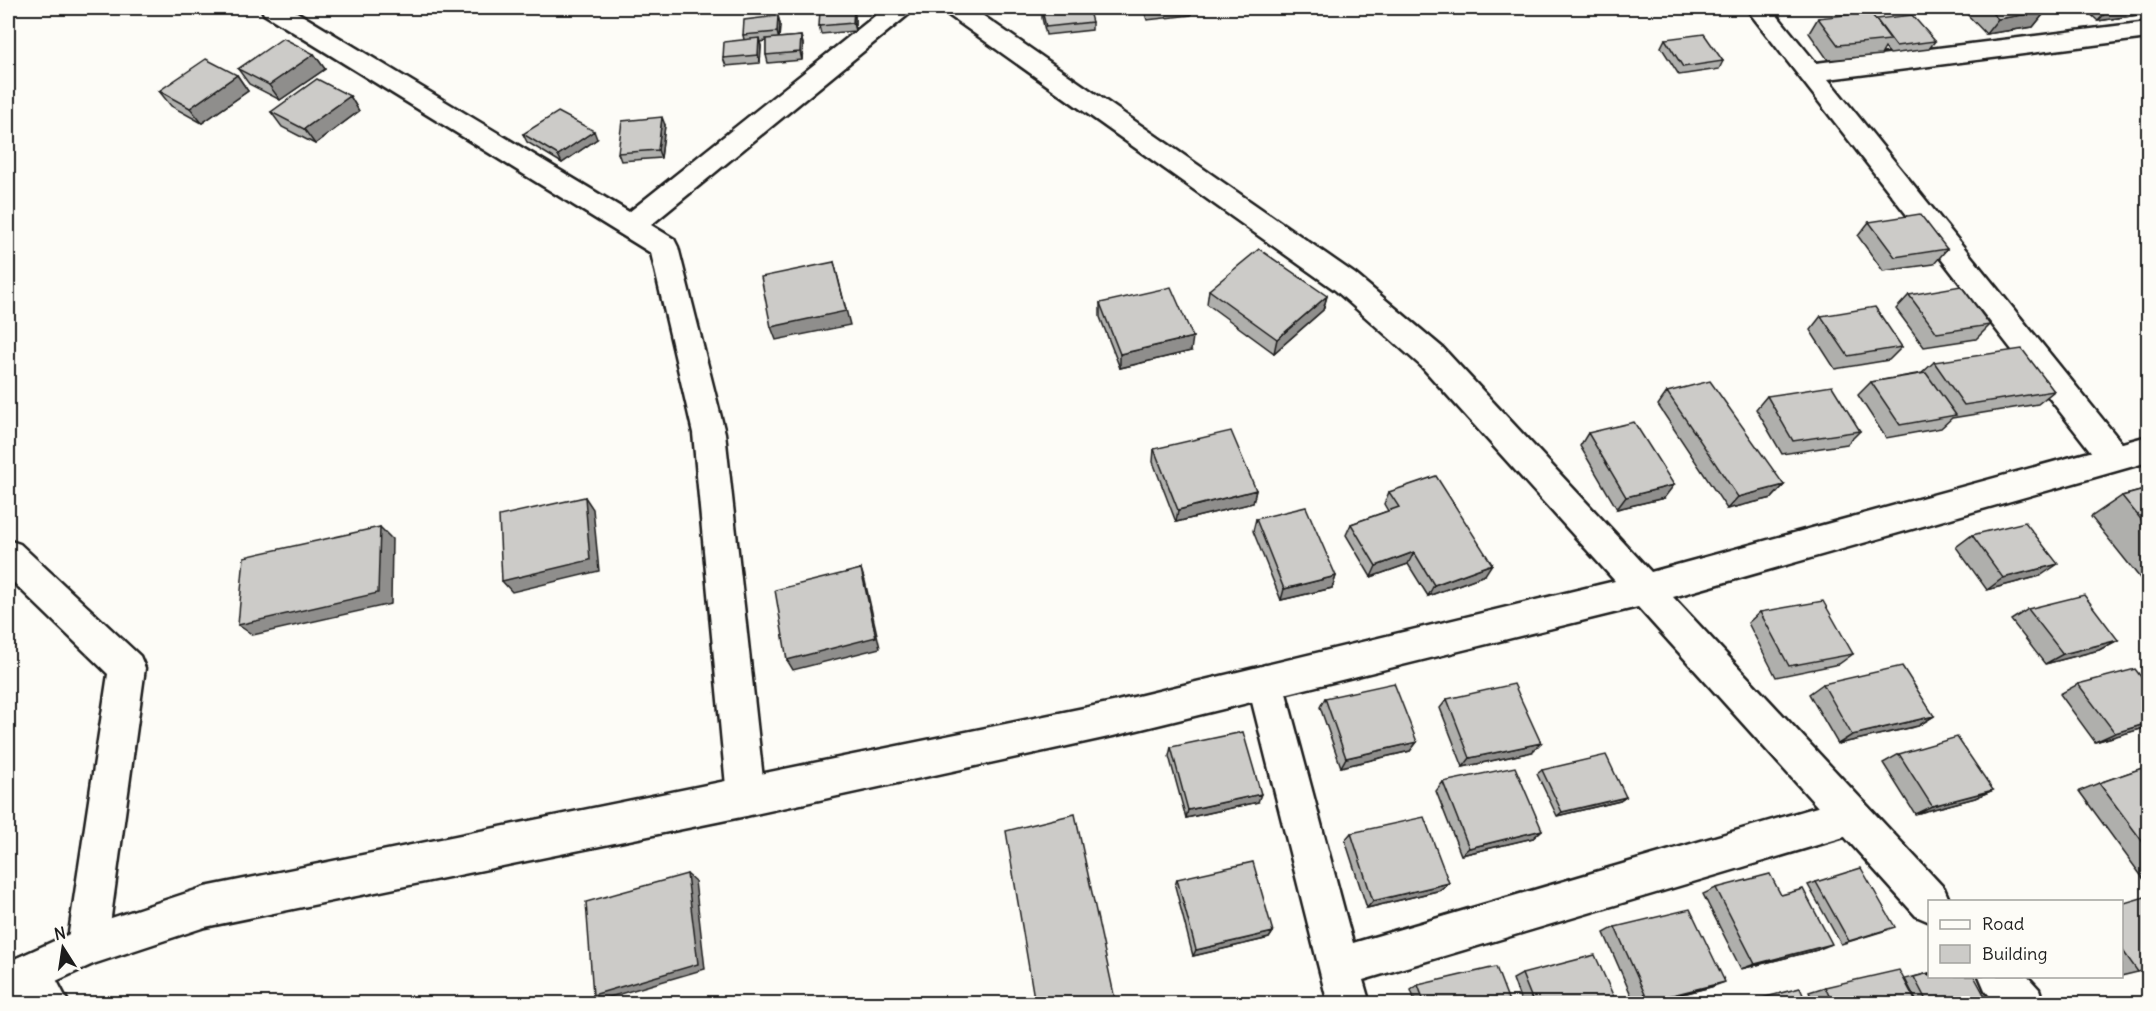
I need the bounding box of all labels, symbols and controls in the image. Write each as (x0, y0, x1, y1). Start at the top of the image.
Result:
legend (1928, 900, 2123, 978)
text: Road (1982, 912, 2025, 935)
north arrow (33, 918, 93, 978)
text: N (52, 922, 67, 944)
text: Building (1982, 942, 2047, 965)

